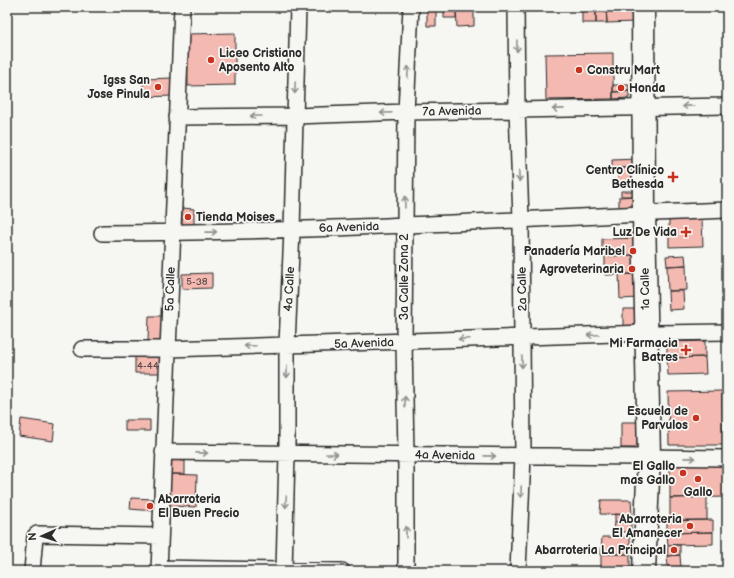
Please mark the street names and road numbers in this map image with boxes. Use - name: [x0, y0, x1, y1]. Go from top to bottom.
- street label: 7a Avenida: [422, 103, 482, 120]
- street label: 6a Avenida: [319, 219, 380, 236]
- street label: 3a Calle Zona 2: [397, 234, 412, 320]
- street label: 5a Calle: [162, 266, 179, 312]
- street label: 4a Calle: [281, 266, 298, 312]
- street label: 2a Calle: [515, 266, 530, 312]
- street label: 1a Calle: [638, 268, 653, 310]
- street label: 5a Avenida: [334, 335, 394, 352]
- street label: 4a Avenida: [415, 447, 475, 464]

